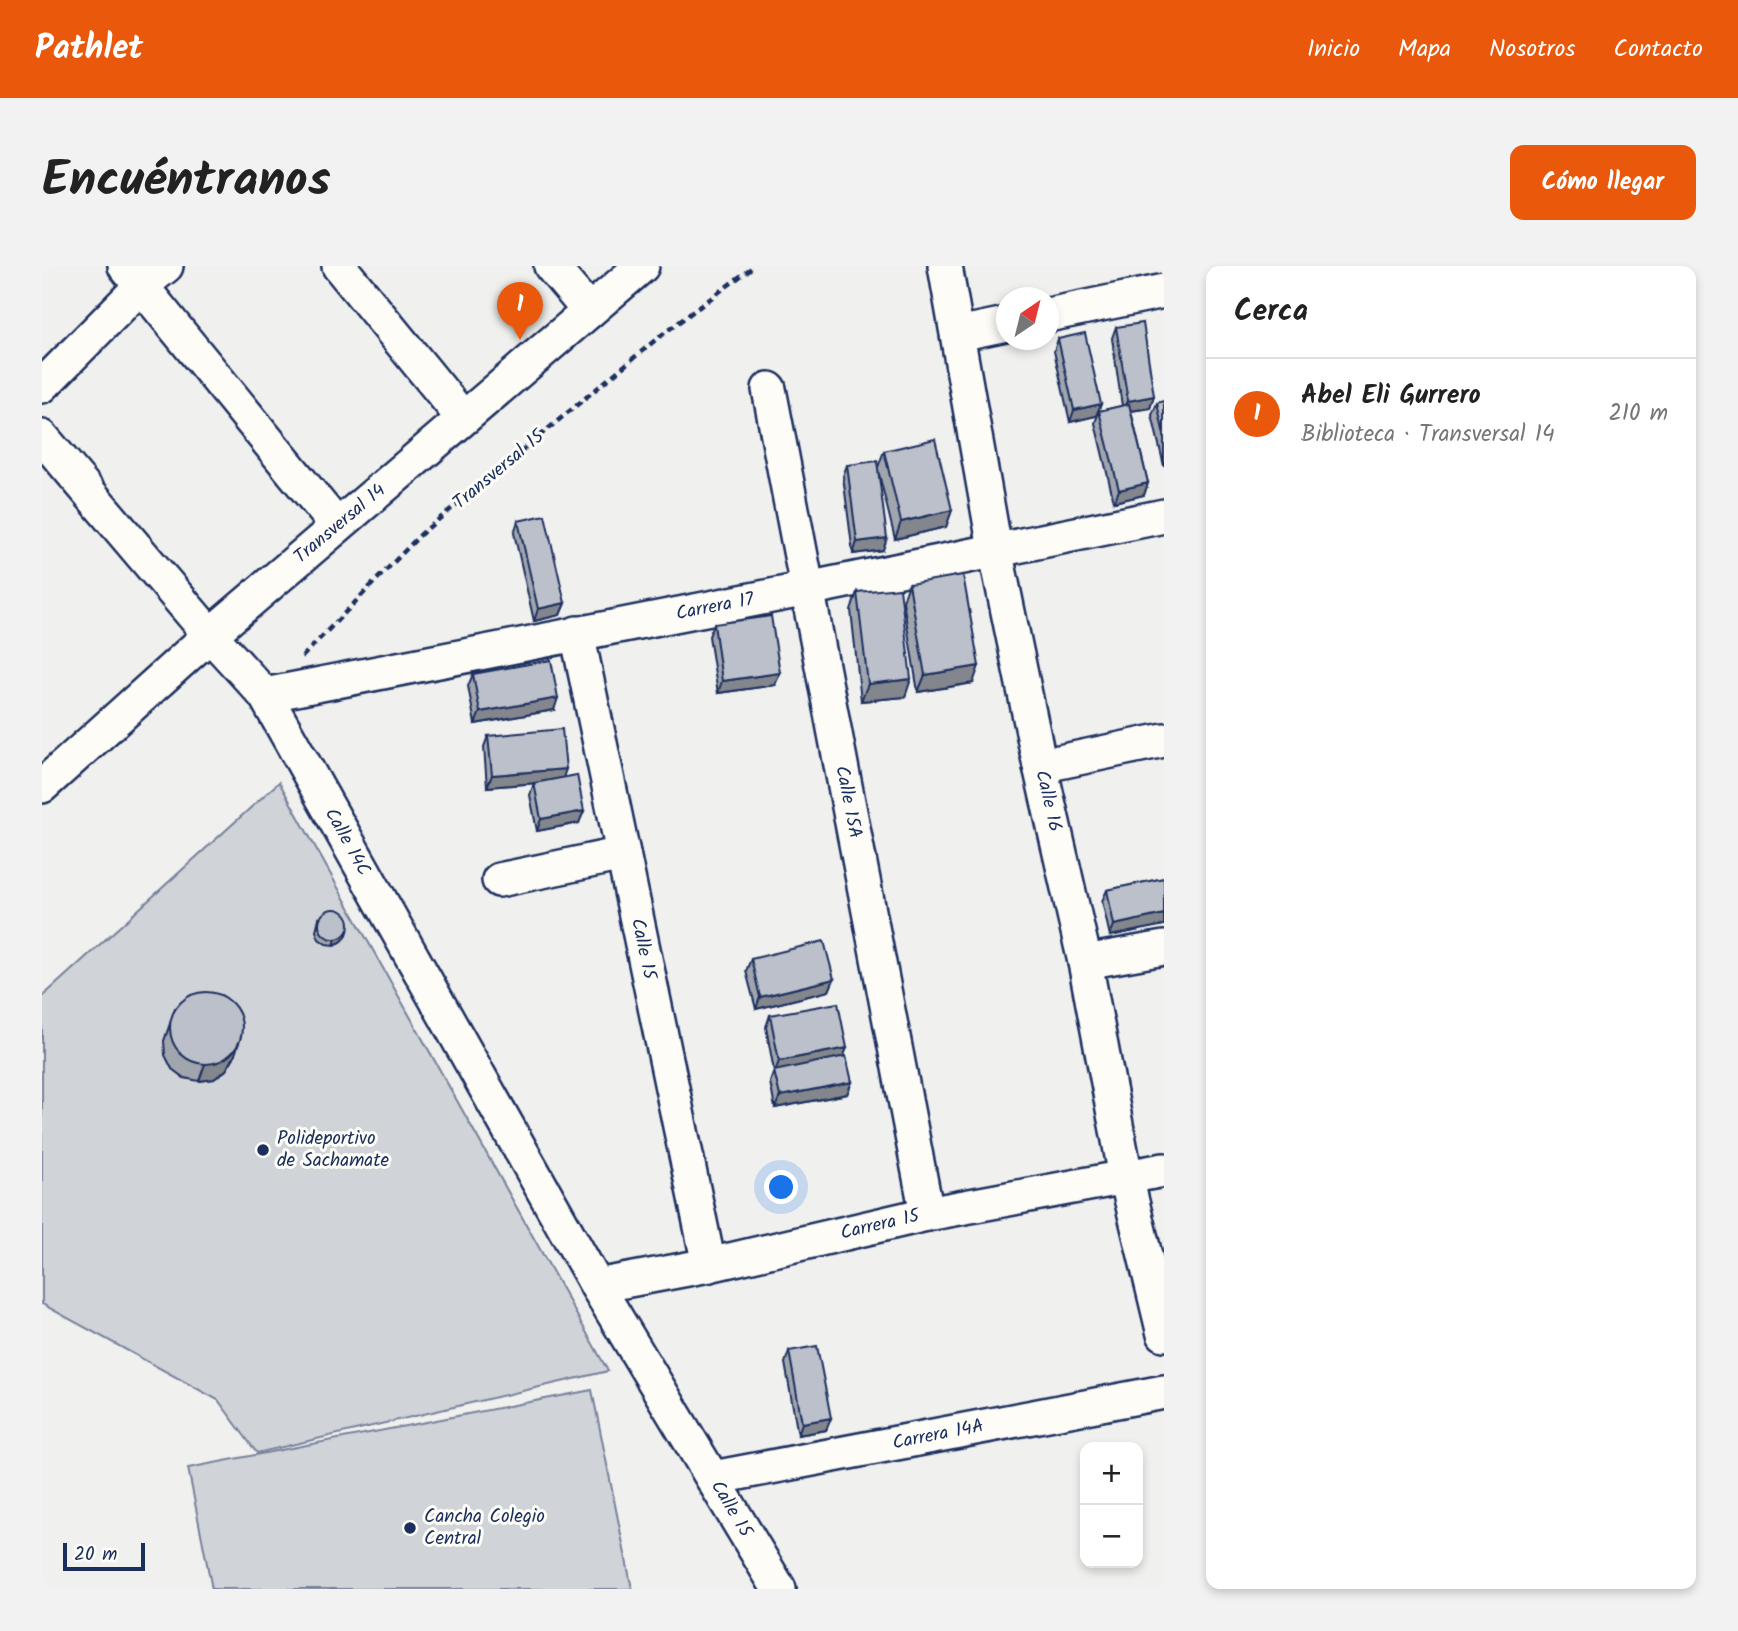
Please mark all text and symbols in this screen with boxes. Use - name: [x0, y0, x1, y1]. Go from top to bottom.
- text: Pathlet: [35, 23, 143, 76]
- text: Inicio: [1307, 30, 1360, 69]
- text: Mapa: [1398, 30, 1451, 69]
- text: Nosotros: [1489, 30, 1576, 69]
- text: Contacto: [1614, 30, 1703, 69]
- text: Encuéntranos: [42, 143, 331, 221]
- button: Cómo llegar: [1510, 145, 1696, 220]
- pin: 1: [497, 282, 543, 340]
- north arrow: [996, 287, 1059, 350]
- text: Cerca: [1234, 288, 1308, 336]
- text: Abel Eli Gurrero: [1301, 375, 1481, 417]
- text: 1: [1254, 396, 1260, 432]
- text: 210 m: [1608, 396, 1668, 432]
- text: Biblioteca · Transversal 14: [1301, 417, 1555, 453]
- street label: Transversal 15: [446, 421, 553, 517]
- street label: Transversal 14: [287, 476, 393, 572]
- street label: Carrera 17: [673, 585, 758, 629]
- street label: Calle 15A: [826, 763, 870, 841]
- street label: Calle 16: [1026, 767, 1070, 835]
- street label: Calle 14C: [316, 803, 378, 881]
- street label: Calle 15: [622, 916, 664, 984]
- place label: Polideportivo de Sachamate: [277, 1124, 390, 1176]
- marker: Polideportivo de Sachamate: [255, 1142, 271, 1158]
- your location: [764, 1170, 798, 1204]
- street label: Carrera 15: [837, 1201, 924, 1249]
- street label: Carrera 14A: [890, 1411, 986, 1459]
- map controls: [1080, 1442, 1143, 1568]
- button: +: [1080, 1442, 1143, 1505]
- street label: Calle 15: [702, 1475, 761, 1545]
- place label: Cancha Colegio Central: [424, 1502, 545, 1554]
- button: −: [1080, 1505, 1143, 1568]
- marker: Cancha Colegio Central: [402, 1520, 418, 1536]
- scale bar: [63, 1540, 145, 1572]
- text: 20 m: [74, 1540, 117, 1570]

